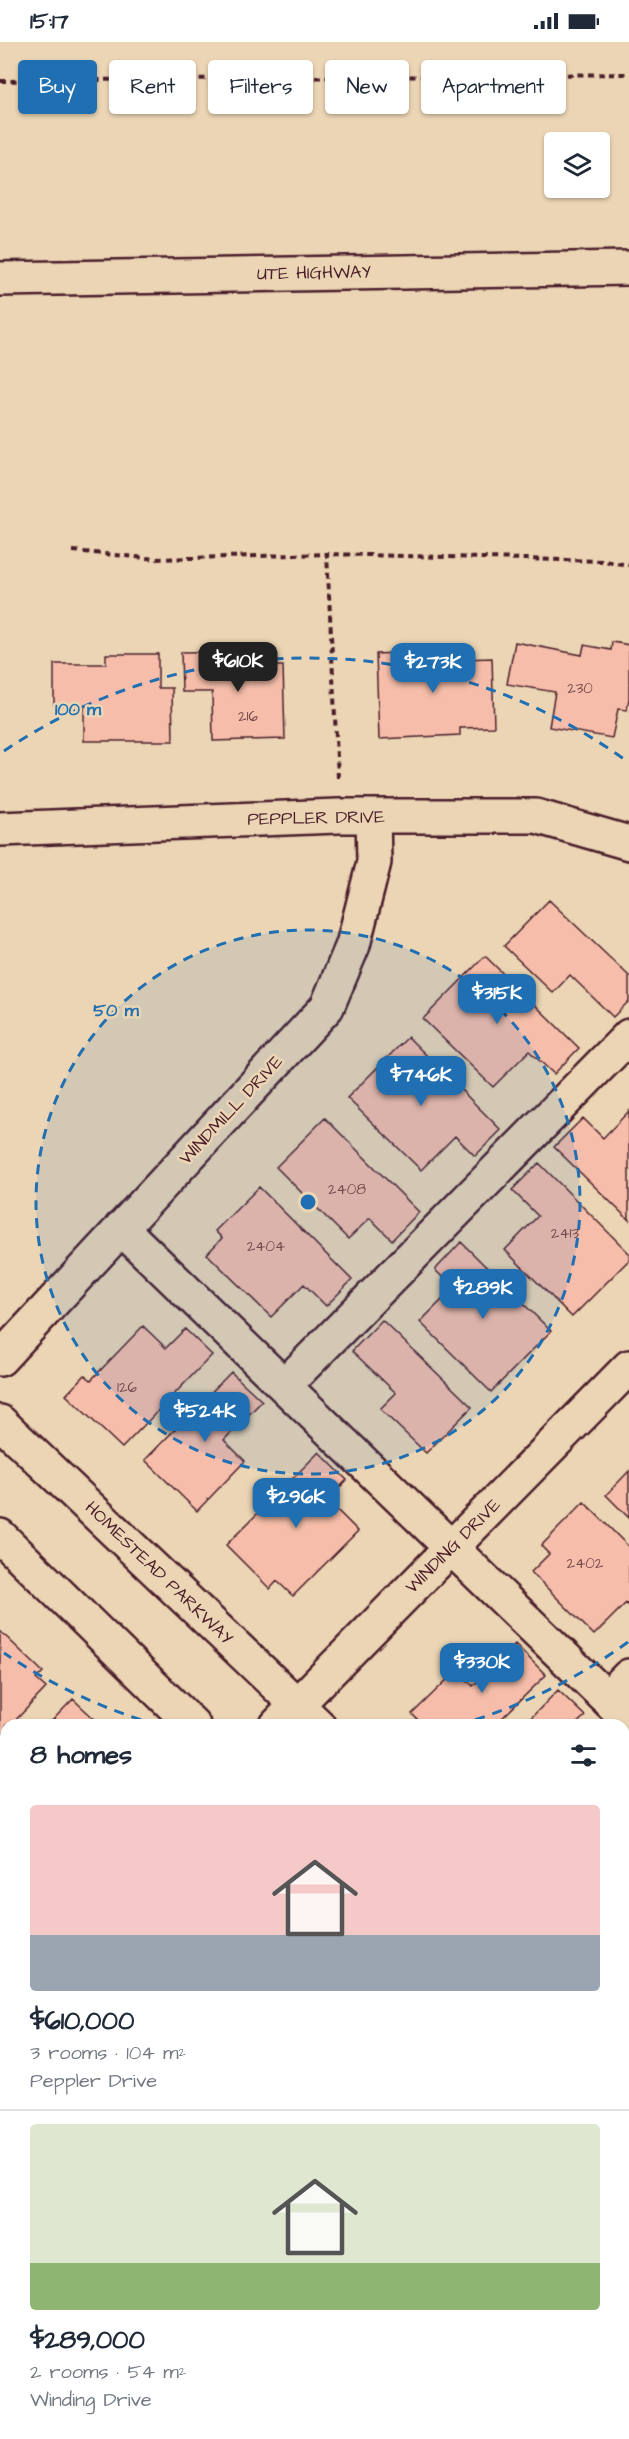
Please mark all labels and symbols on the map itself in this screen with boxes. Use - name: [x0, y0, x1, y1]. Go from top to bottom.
- street label: UTE HIGHWAY: [257, 259, 372, 286]
- pin: $610K: [196, 642, 280, 693]
- pin: $273K: [391, 643, 475, 694]
- house number: 230: [567, 678, 593, 699]
- text: 100 m: [55, 697, 102, 722]
- house number: 216: [238, 706, 259, 727]
- street label: PEPPLER DRIVE: [247, 804, 385, 832]
- pin: $315K: [455, 974, 539, 1025]
- text: 50 m: [93, 998, 140, 1023]
- street label: WINDMILL DRIVE: [174, 1049, 289, 1170]
- pin: $746K: [379, 1056, 463, 1107]
- house number: 2408: [328, 1179, 366, 1200]
- centre of rings: [298, 1192, 318, 1212]
- house number: 2413: [551, 1223, 580, 1244]
- house number: 2404: [247, 1236, 285, 1257]
- pin: $289K: [441, 1269, 525, 1320]
- house number: 126: [117, 1377, 138, 1398]
- pin: $524K: [163, 1392, 247, 1443]
- pin: $296K: [254, 1478, 338, 1529]
- street label: WINDING DRIVE: [400, 1493, 506, 1599]
- street label: HOMESTEAD PARKWAY: [79, 1496, 239, 1651]
- house number: 2402: [567, 1553, 604, 1574]
- pin: $330K: [440, 1643, 524, 1694]

